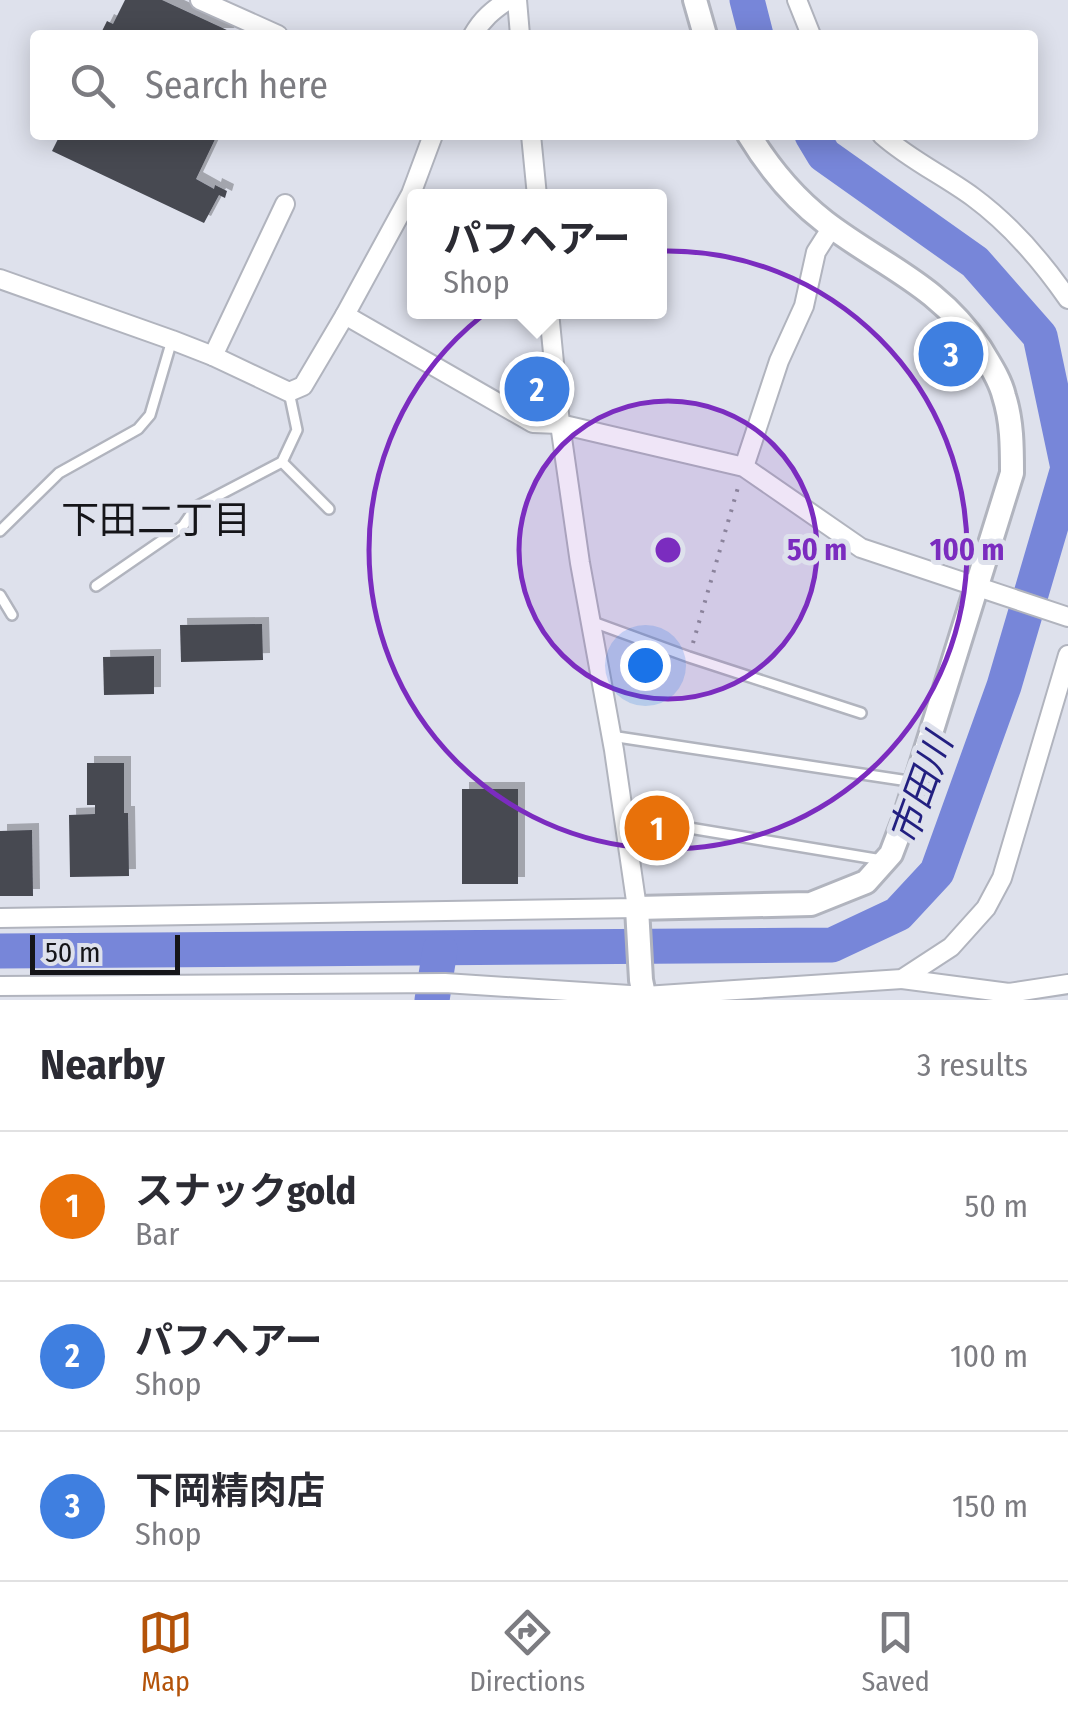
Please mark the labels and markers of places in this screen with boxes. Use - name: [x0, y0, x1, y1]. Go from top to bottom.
- pin: 3: [918, 316, 984, 392]
- pin: 2: [504, 352, 570, 426]
- centre of rings: [650, 532, 686, 568]
- pin: 1: [624, 790, 690, 866]

